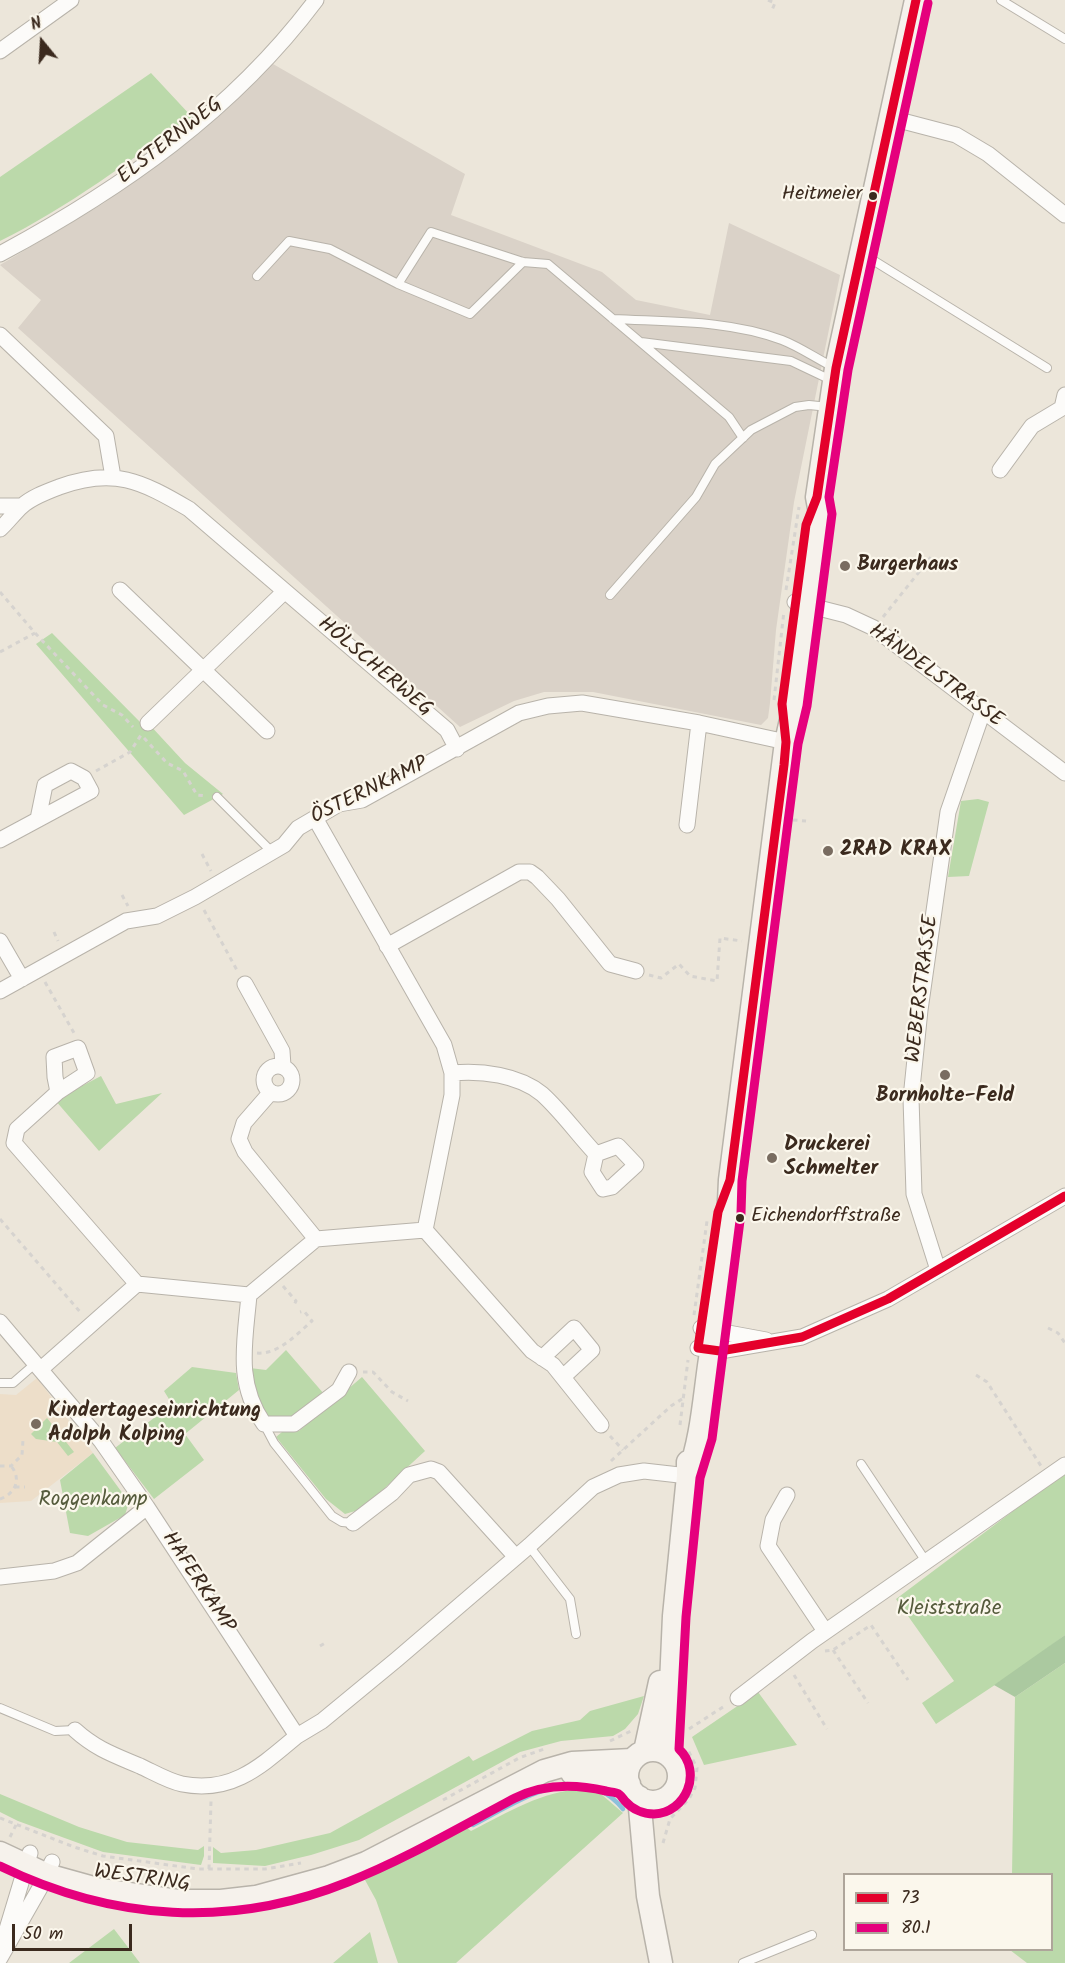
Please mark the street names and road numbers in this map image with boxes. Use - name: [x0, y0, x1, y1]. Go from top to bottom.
- street label: ELSTERNWEG: [113, 93, 229, 191]
- street label: HÖLSCHERWEG: [311, 613, 437, 723]
- street label: HÄNDELSTRASSE: [863, 620, 1007, 734]
- street label: ÖSTERNKAMP: [307, 753, 433, 831]
- street label: WEBERSTRASSE: [902, 914, 946, 1064]
- street label: HAFERKAMP: [155, 1528, 239, 1638]
- street label: WESTRING: [92, 1861, 192, 1899]

